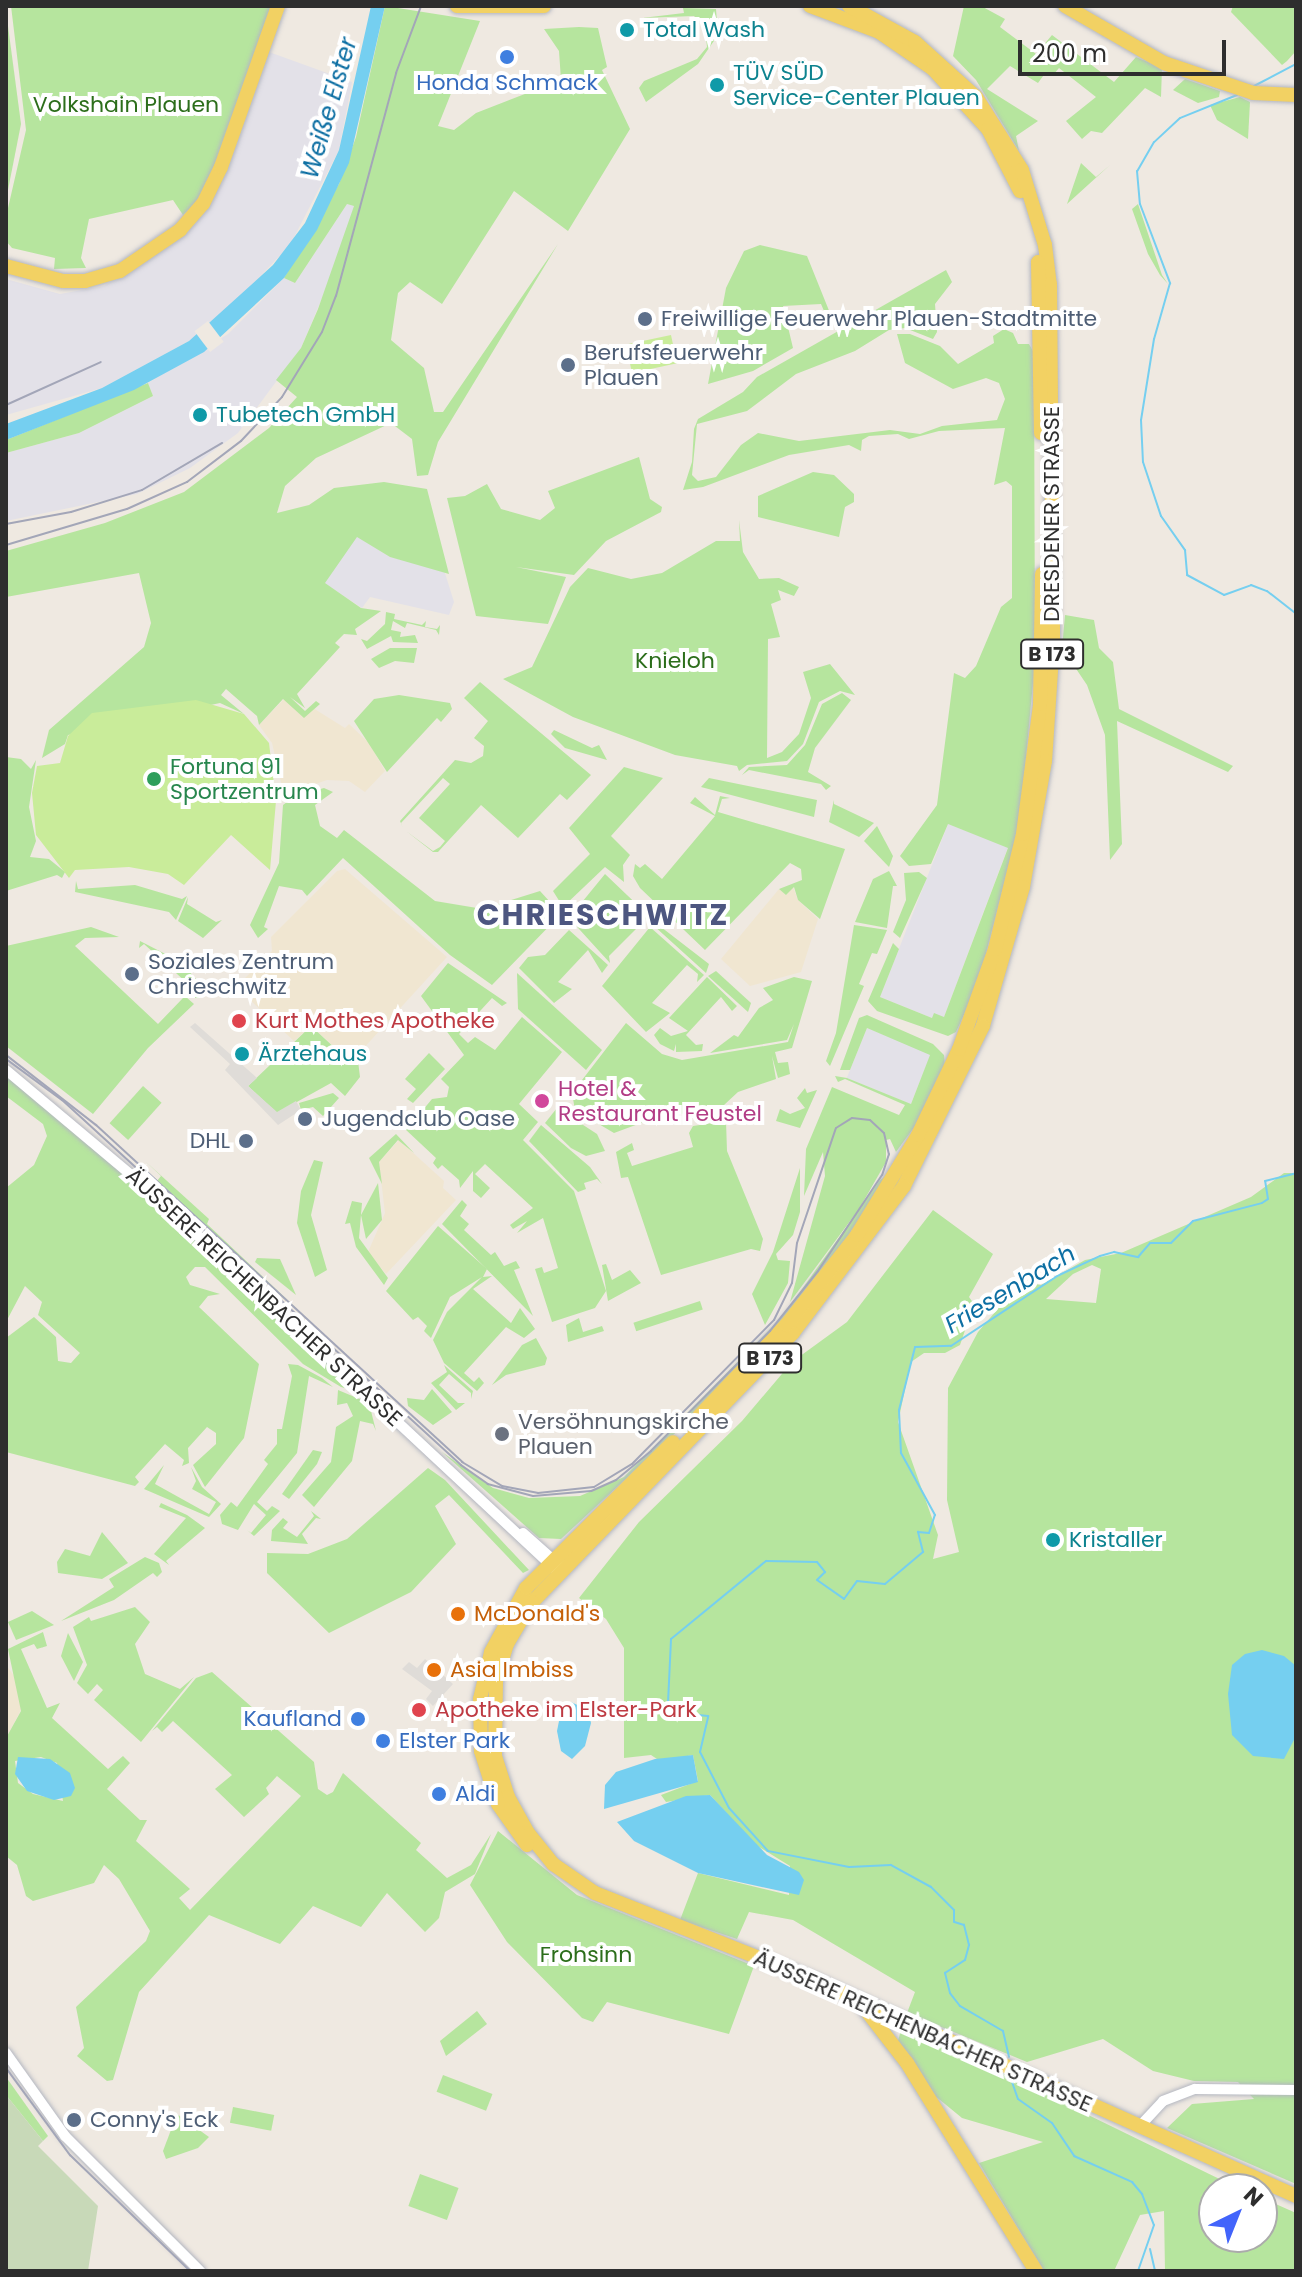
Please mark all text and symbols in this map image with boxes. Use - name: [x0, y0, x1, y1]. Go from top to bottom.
- place label: Total Wash: [643, 17, 765, 43]
- marker: Total Wash: [618, 21, 636, 39]
- scale bar: [1022, 24, 1230, 74]
- water label: Weiße Elster: [295, 34, 363, 182]
- text: 200 m: [1032, 37, 1107, 70]
- marker: Honda Schmack: [498, 48, 516, 66]
- place label: TÜV SÜD Service-Center Plauen: [733, 59, 980, 110]
- place label: Honda Schmack: [416, 70, 598, 96]
- marker: TÜV SÜD Service-Center Plauen: [708, 76, 726, 94]
- park label: Volkshain Plauen: [33, 92, 219, 118]
- place label: Freiwillige Feuerwehr Plauen-Stadtmitte: [661, 306, 1097, 332]
- marker: Freiwillige Feuerwehr Plauen-Stadtmitte: [636, 310, 654, 328]
- place label: Berufsfeuerwehr Plauen: [584, 339, 763, 390]
- marker: Berufsfeuerwehr Plauen: [559, 356, 577, 374]
- place label: Tubetech GmbH: [216, 402, 395, 428]
- marker: Tubetech GmbH: [191, 406, 209, 424]
- street label: DRESDENER STRASSE: [1039, 406, 1065, 622]
- road number: B 173: [1020, 638, 1084, 670]
- park label: Knieloh: [635, 648, 715, 674]
- place label: Fortuna 91 Sportzentrum: [170, 753, 319, 804]
- marker: Fortuna 91 Sportzentrum: [145, 770, 163, 788]
- district label: CHRIESCHWITZ: [477, 897, 729, 933]
- place label: Soziales Zentrum Chrieschwitz: [148, 948, 334, 1000]
- marker: Soziales Zentrum Chrieschwitz: [123, 965, 141, 983]
- place label: Kurt Mothes Apotheke: [255, 1008, 495, 1034]
- marker: Kurt Mothes Apotheke: [230, 1012, 248, 1030]
- place label: Ärztehaus: [258, 1041, 367, 1067]
- marker: Ärztehaus: [233, 1045, 251, 1063]
- place label: Hotel & Restaurant Feustel: [558, 1075, 762, 1126]
- marker: Hotel & Restaurant Feustel: [533, 1092, 551, 1110]
- place label: Jugendclub Oase: [321, 1106, 515, 1132]
- marker: Jugendclub Oase: [296, 1110, 314, 1128]
- place label: DHL: [190, 1128, 230, 1154]
- marker: DHL: [237, 1132, 255, 1150]
- street label: ÄUSSERE REICHENBACHER STRASSE: [121, 1162, 407, 1432]
- water label: Friesenbach: [940, 1239, 1080, 1339]
- road number: B 173: [738, 1342, 802, 1374]
- place label: Versöhnungskirche Plauen: [518, 1408, 729, 1460]
- marker: Versöhnungskirche Plauen: [493, 1425, 511, 1443]
- place label: Kristaller: [1069, 1527, 1163, 1553]
- marker: Kristaller: [1044, 1531, 1062, 1549]
- place label: McDonald's: [474, 1601, 600, 1627]
- marker: McDonald's: [449, 1605, 467, 1623]
- place label: Asia Imbiss: [450, 1657, 574, 1683]
- marker: Asia Imbiss: [425, 1661, 443, 1679]
- place label: Apotheke im Elster-Park: [435, 1697, 697, 1723]
- marker: Apotheke im Elster-Park: [410, 1701, 428, 1719]
- place label: Kaufland: [243, 1706, 342, 1732]
- marker: Kaufland: [349, 1710, 367, 1728]
- place label: Elster Park: [399, 1728, 510, 1754]
- marker: Elster Park: [374, 1732, 392, 1750]
- place label: Aldi: [455, 1781, 496, 1807]
- marker: Aldi: [430, 1785, 448, 1803]
- park label: Frohsinn: [540, 1942, 632, 1968]
- street label: ÄUSSERE REICHENBACHER STRASSE: [750, 1944, 1096, 2118]
- place label: Conny's Eck: [90, 2107, 218, 2133]
- marker: Conny's Eck: [65, 2111, 83, 2129]
- north arrow: [1198, 2173, 1278, 2253]
- text: N: [1237, 2180, 1270, 2214]

